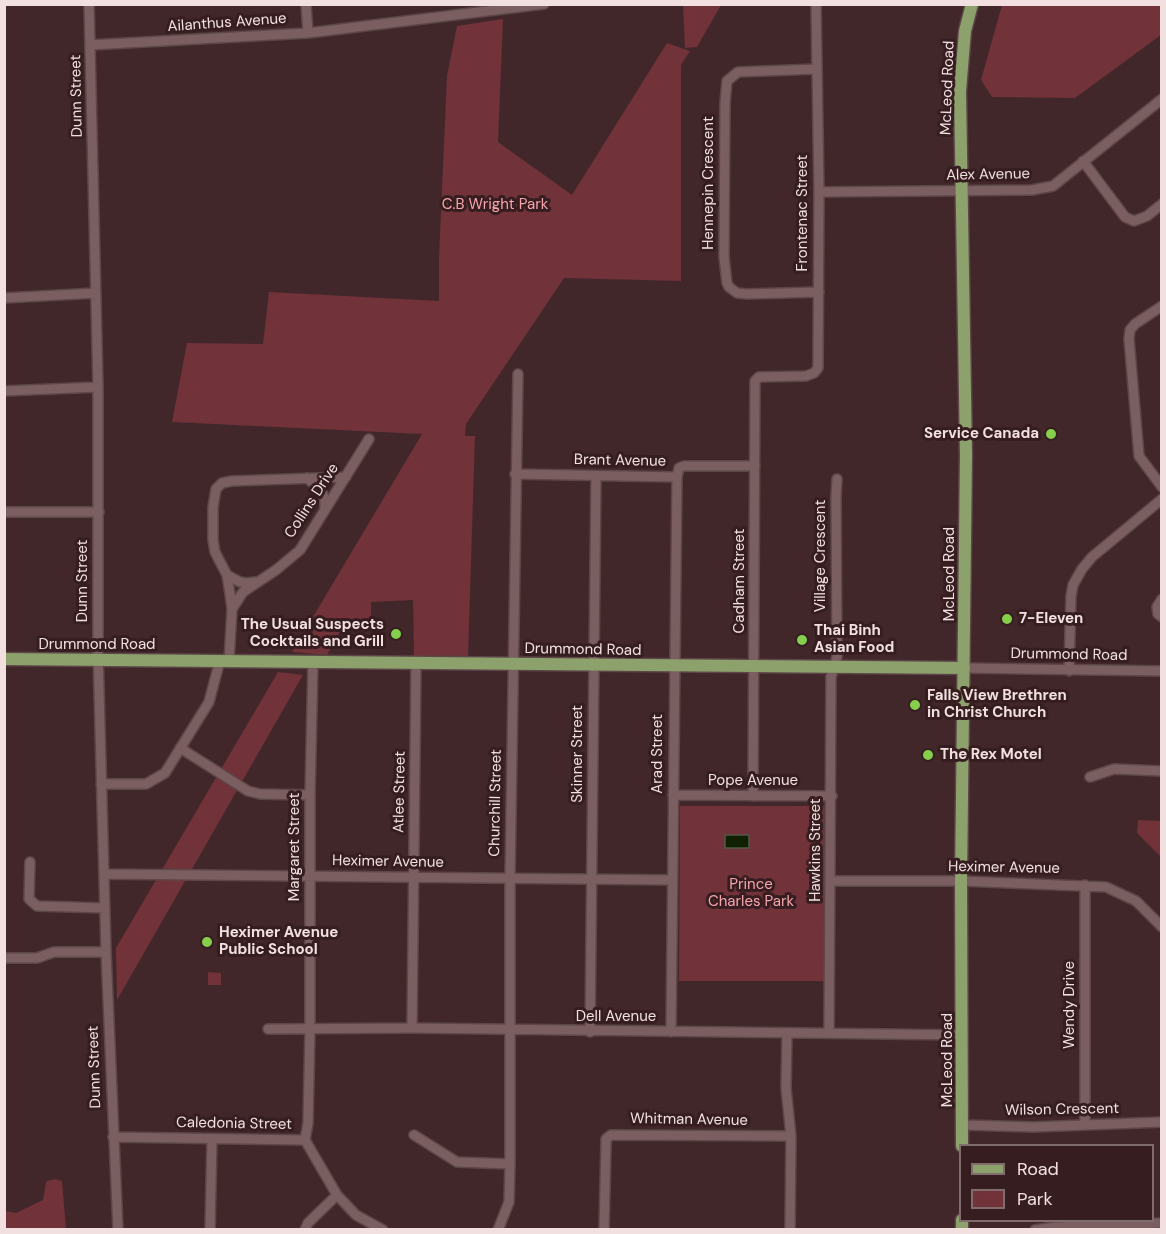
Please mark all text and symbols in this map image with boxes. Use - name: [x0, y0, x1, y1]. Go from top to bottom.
- street label: Ailanthus Avenue: [167, 10, 287, 36]
- street label: McLeod Road: [937, 40, 959, 136]
- street label: Dunn Street: [67, 55, 87, 137]
- street label: Hennepin Crescent: [700, 116, 718, 250]
- street label: Frontenac Street: [794, 155, 812, 271]
- street label: Alex Avenue: [946, 165, 1030, 185]
- park label: C.B Wright Park: [442, 196, 548, 214]
- place label: Service Canada: [924, 425, 1039, 443]
- marker: Service Canada: [1044, 427, 1058, 441]
- street label: Brant Avenue: [574, 451, 666, 471]
- street label: Collins Drive: [281, 460, 343, 542]
- street label: Village Crescent: [812, 500, 830, 612]
- street label: McLeod Road: [941, 527, 959, 621]
- street label: Cadham Street: [731, 529, 749, 633]
- street label: Dunn Street: [74, 540, 92, 622]
- place label: 7-Eleven: [1019, 610, 1083, 628]
- marker: 7-Eleven: [1000, 612, 1014, 626]
- place label: The Usual Suspects Cocktails and Grill: [241, 616, 384, 651]
- place label: Thai Binh Asian Food: [814, 622, 894, 657]
- marker: The Usual Suspects Cocktails and Grill: [389, 627, 403, 641]
- marker: Thai Binh Asian Food: [795, 633, 809, 647]
- street label: Drummond Road: [38, 636, 156, 654]
- street label: Drummond Road: [524, 640, 642, 660]
- street label: Drummond Road: [1010, 645, 1128, 665]
- place label: Falls View Brethren in Christ Church: [927, 687, 1067, 722]
- marker: Falls View Brethren in Christ Church: [908, 698, 922, 712]
- street label: Skinner Street: [569, 705, 587, 803]
- street label: Arad Street: [649, 714, 667, 794]
- place label: The Rex Motel: [940, 746, 1042, 764]
- marker: The Rex Motel: [921, 748, 935, 762]
- street label: Churchill Street: [486, 749, 506, 857]
- street label: Atlee Street: [390, 751, 410, 833]
- street label: Pope Avenue: [708, 772, 798, 790]
- street label: Margaret Street: [286, 793, 304, 901]
- street label: Hawkins Street: [807, 798, 825, 902]
- street label: Heximer Avenue: [332, 852, 444, 872]
- street label: Heximer Avenue: [948, 858, 1060, 878]
- park label: Prince Charles Park: [708, 876, 794, 911]
- place label: Heximer Avenue Public School: [219, 924, 338, 959]
- marker: Heximer Avenue Public School: [200, 935, 214, 949]
- street label: Wendy Drive: [1061, 961, 1079, 1049]
- street label: Dell Avenue: [576, 1008, 656, 1026]
- street label: McLeod Road: [939, 1013, 957, 1107]
- street label: Dunn Street: [85, 1025, 105, 1109]
- street label: Wilson Crescent: [1005, 1100, 1119, 1120]
- street label: Whitman Avenue: [630, 1110, 748, 1130]
- street label: Caledonia Street: [176, 1114, 292, 1134]
- legend: [959, 1144, 1154, 1222]
- text: Road: [1017, 1157, 1059, 1181]
- text: Park: [1017, 1187, 1053, 1211]

